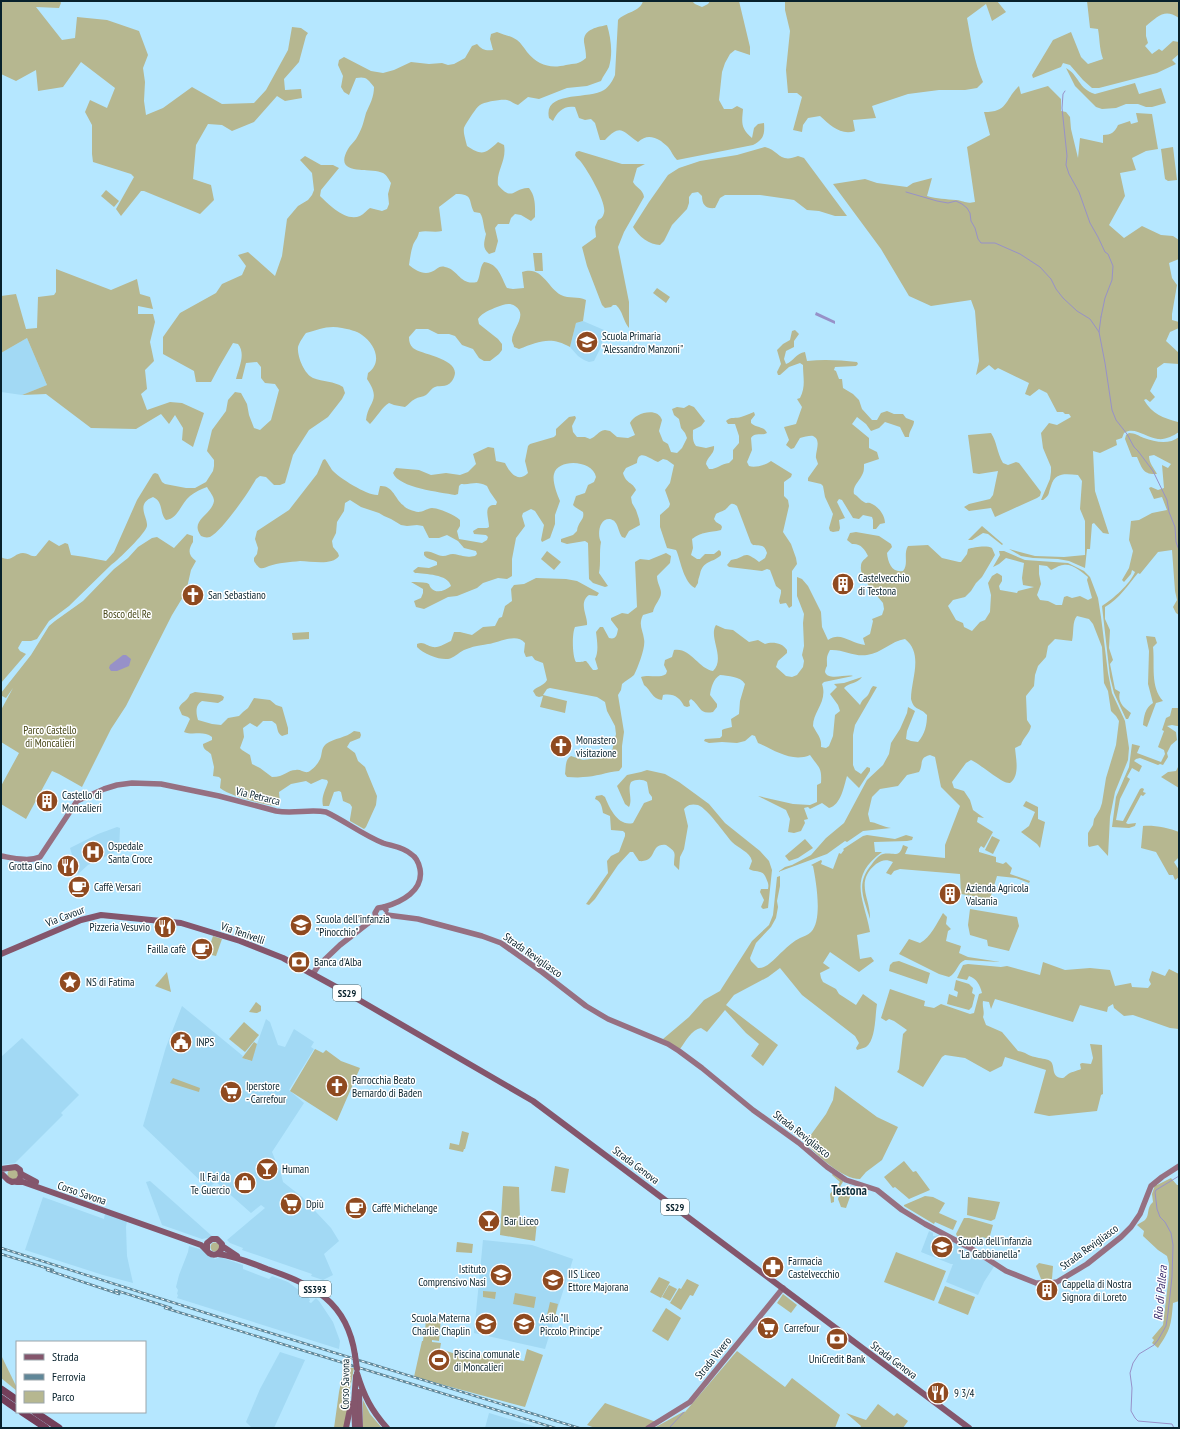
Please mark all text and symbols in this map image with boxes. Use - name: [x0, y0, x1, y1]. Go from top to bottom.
- school or university icon: Scuola Primaria "Alessandro Manzoni": [574, 329, 600, 355]
- place label: Scuola Primaria "Alessandro Manzoni": [602, 329, 683, 356]
- building icon: Castelvecchio di Testona: [830, 571, 856, 597]
- place label: Castelvecchio di Testona: [858, 571, 910, 598]
- church icon: San Sebastiano: [180, 582, 206, 608]
- place label: San Sebastiano: [208, 588, 266, 602]
- park label: Bosco del Re: [103, 607, 151, 621]
- park label: Parco Castello di Moncalieri: [23, 723, 77, 750]
- church icon: Monastero visitazione: [548, 733, 574, 759]
- place label: Monastero visitazione: [576, 733, 617, 760]
- street label: Via Petrarca: [233, 784, 282, 808]
- building icon: Castello di Moncalieri: [34, 788, 60, 814]
- place label: Castello di Moncalieri: [62, 788, 102, 815]
- hospital icon: Ospedale Santa Croce: [80, 839, 106, 865]
- place label: Ospedale Santa Croce: [108, 839, 153, 866]
- restaurant icon: Grotta Gino: [55, 853, 81, 879]
- place label: Grotta Gino: [9, 859, 52, 873]
- cafe icon: Caffè Versari: [66, 874, 92, 900]
- place label: Caffè Versari: [94, 880, 141, 894]
- building icon: Azienda Agricola Valsania: [937, 881, 963, 907]
- place label: Azienda Agricola Valsania: [965, 881, 1029, 908]
- street label: Via Cavour: [43, 902, 86, 930]
- school or university icon: Scuola dell’infanzia ”Pinocchio": [288, 912, 314, 938]
- place label: Scuola dell’infanzia ”Pinocchio": [316, 912, 390, 939]
- restaurant icon: Pizzeria Vesuvio: [152, 914, 178, 940]
- street label: Via Tenivelli: [218, 919, 267, 947]
- place label: Pizzeria Vesuvio: [89, 920, 150, 934]
- street label: Strada Revigliasco: [501, 930, 565, 981]
- cafe icon: Failla cafè: [189, 936, 215, 962]
- place label: Failla cafè: [147, 942, 186, 956]
- bank icon: Banca d'Alba: [286, 949, 312, 975]
- place label: Banca d'Alba: [314, 955, 362, 969]
- place icon: NS di Fatima: [57, 969, 83, 995]
- place label: NS di Fatima: [86, 975, 134, 989]
- road number: SS29: [333, 985, 361, 1001]
- public building icon: INPS: [168, 1029, 194, 1055]
- place label: INPS: [196, 1035, 214, 1049]
- church icon: Parrocchia Beato Bernardo di Baden: [324, 1073, 350, 1099]
- place label: Parrocchia Beato Bernardo di Baden: [352, 1073, 422, 1100]
- supermarket icon: Iperstore - Carrefour: [218, 1079, 244, 1105]
- place label: Iperstore - Carrefour: [246, 1079, 286, 1106]
- street label: Strada Revigliasco: [771, 1107, 834, 1161]
- street label: Strada Genova: [610, 1143, 662, 1187]
- bar icon: Human: [254, 1156, 280, 1182]
- place label: Human: [282, 1162, 309, 1176]
- place label: Il Fai da Te Guercio: [191, 1170, 230, 1197]
- shop icon: Il Fai da Te Guercio: [232, 1170, 258, 1196]
- street label: Corso Savona: [56, 1178, 108, 1208]
- district label: Testona: [831, 1182, 867, 1199]
- supermarket icon: Dpiù: [278, 1191, 304, 1217]
- cafe icon: Caffè Michelange: [343, 1195, 369, 1221]
- place label: Dpiù: [306, 1197, 324, 1211]
- road number: SS29: [661, 1199, 689, 1215]
- place label: Caffè Michelange: [372, 1201, 438, 1215]
- bar icon: Bar Liceo: [476, 1208, 502, 1234]
- place label: Bar Liceo: [504, 1214, 539, 1228]
- street label: Strada Revigliasco: [1057, 1221, 1121, 1273]
- school or university icon: Scuola dell'infanzia "La Gabbianella": [929, 1234, 955, 1260]
- place label: Scuola dell'infanzia "La Gabbianella": [958, 1234, 1032, 1261]
- pharmacy icon: Farmacia Castelvecchio: [760, 1254, 786, 1280]
- place label: Farmacia Castelvecchio: [788, 1254, 840, 1281]
- place label: Istituto Comprensivo Nasi: [418, 1262, 486, 1289]
- school or university icon: Istituto Comprensivo Nasi: [488, 1262, 514, 1288]
- water label: Rio di Pallera: [1150, 1264, 1170, 1321]
- school or university icon: IIS Liceo Ettore Majorana: [540, 1267, 566, 1293]
- place label: IIS Liceo Ettore Majorana: [568, 1267, 629, 1294]
- building icon: Cappella di Nostra Signora di Loreto: [1034, 1277, 1060, 1303]
- place label: Cappella di Nostra Signora di Loreto: [1062, 1277, 1132, 1304]
- road number: SS393: [299, 1281, 331, 1297]
- place label: Scuola Materna Charlie Chaplin: [411, 1311, 470, 1338]
- school or university icon: Scuola Materna Charlie Chaplin: [473, 1311, 499, 1337]
- school or university icon: Asilo "Il Piccolo Principe": [511, 1311, 537, 1337]
- place label: Asilo "Il Piccolo Principe": [540, 1311, 603, 1338]
- supermarket icon: Carrefour: [755, 1315, 781, 1341]
- place label: Carrefour: [784, 1321, 819, 1335]
- bank icon: UniCredit Bank: [824, 1326, 850, 1352]
- street label: Strada Vivero: [692, 1334, 734, 1382]
- street label: Strada Genova: [868, 1338, 920, 1382]
- legend: [16, 1341, 146, 1413]
- sports icon: Piscina comunale di Moncalieri: [426, 1347, 452, 1373]
- place label: Piscina comunale di Moncalieri: [454, 1347, 520, 1374]
- text: Strada: [52, 1349, 79, 1364]
- place label: UniCredit Bank: [809, 1352, 866, 1366]
- street label: Corso Savona: [338, 1359, 352, 1409]
- text: Ferrovia: [52, 1369, 86, 1384]
- restaurant icon: 9 3/4: [925, 1380, 951, 1406]
- place label: 9 3/4: [954, 1386, 974, 1400]
- text: Parco: [52, 1389, 74, 1404]

